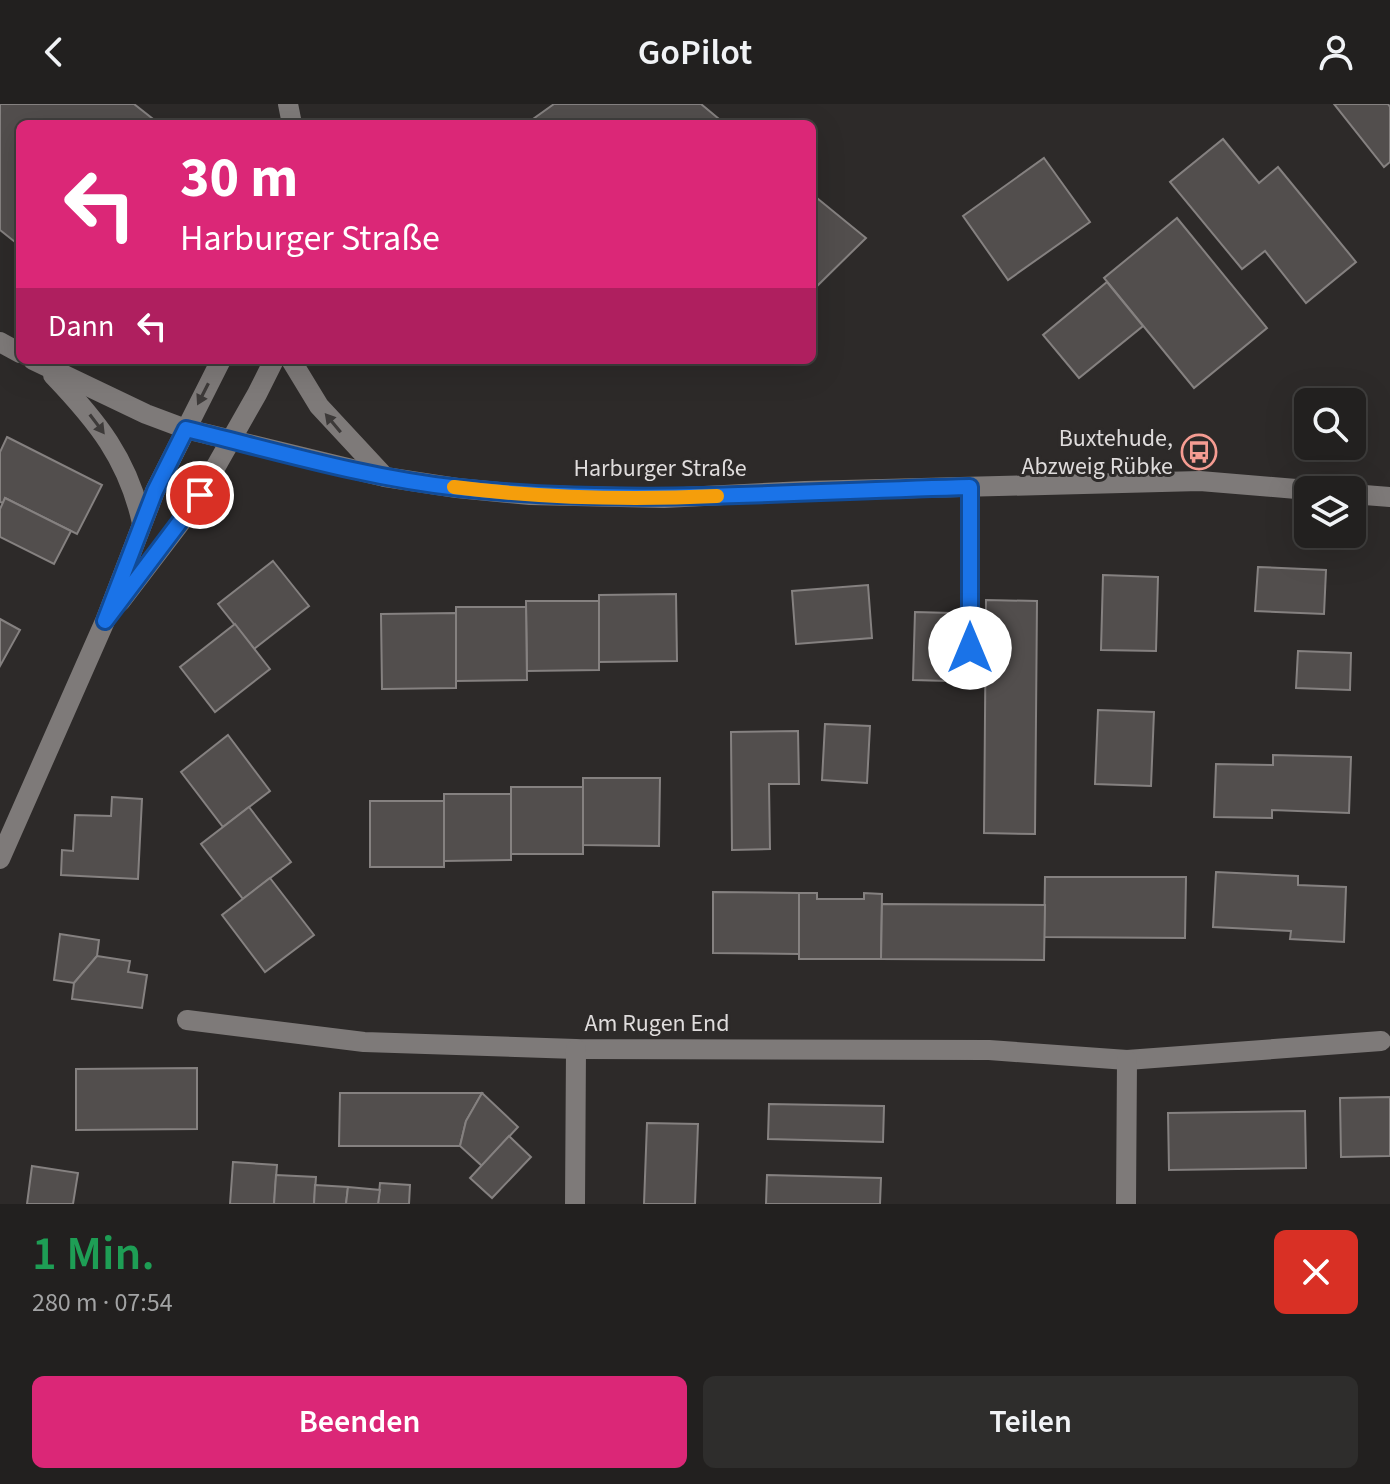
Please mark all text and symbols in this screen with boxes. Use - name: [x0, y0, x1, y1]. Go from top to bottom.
- text: GoPilot: [638, 27, 752, 78]
- icon: back: [32, 30, 76, 74]
- icon: person: [1314, 30, 1358, 74]
- text: 30 m: [180, 139, 298, 218]
- icon: left: [48, 152, 152, 256]
- text: Harburger Straße: [180, 213, 440, 264]
- icon: left: [130, 304, 174, 348]
- text: Dann: [48, 305, 114, 348]
- one-way arrow: [196, 383, 210, 406]
- map controls: [1294, 388, 1366, 548]
- button: search: [1294, 388, 1366, 460]
- one-way arrow: [89, 413, 105, 435]
- one-way arrow: [325, 413, 342, 433]
- place label: Buxtehude, Abzweig Rübke: [1021, 421, 1173, 484]
- bus stop icon: Buxtehude, Abzweig Rübke: [1180, 433, 1218, 471]
- street label: Harburger Straße: [573, 451, 747, 486]
- pin: [166, 461, 234, 529]
- icon: arrive: [178, 473, 222, 517]
- button: layers: [1294, 476, 1366, 548]
- position arrow: [928, 606, 1012, 690]
- street label: Am Rugen End: [584, 1006, 730, 1041]
- text: 1 Min.: [32, 1220, 155, 1288]
- button: close: [1274, 1230, 1358, 1314]
- text: 280 m · 07:54: [32, 1284, 173, 1321]
- button: Beenden: [32, 1376, 687, 1468]
- button: Teilen: [703, 1376, 1358, 1468]

